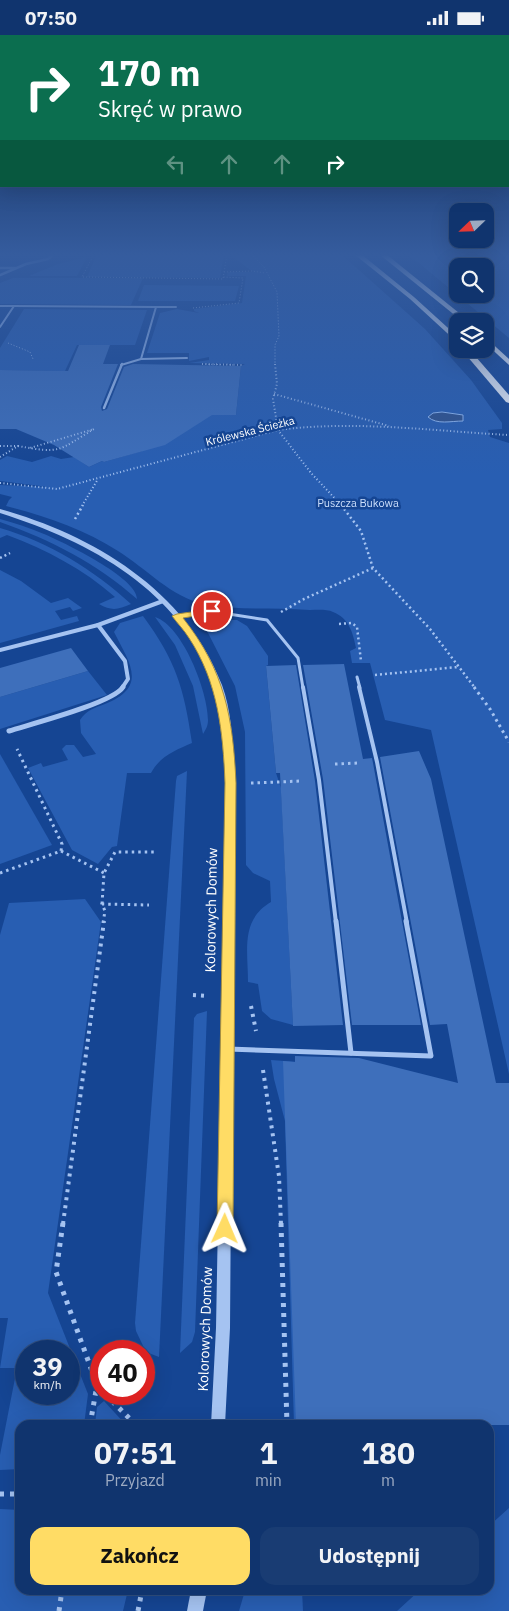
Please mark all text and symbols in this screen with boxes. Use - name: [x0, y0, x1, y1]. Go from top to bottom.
- text: 07:50: [25, 6, 77, 30]
- text: 170 m: [98, 50, 201, 96]
- icon: right: [15, 55, 80, 120]
- text: Skręć w prawo: [98, 94, 242, 123]
- icon: left: [162, 150, 190, 178]
- icon: ahead: [215, 150, 243, 178]
- icon: ahead: [268, 150, 296, 178]
- icon: right: [321, 150, 349, 178]
- north arrow: [449, 203, 494, 247]
- map controls: [449, 203, 494, 358]
- button: search: [449, 258, 494, 303]
- button: layers: [449, 313, 494, 358]
- street label: Królewska Ścieżka: [204, 413, 296, 449]
- park label: Puszcza Bukowa: [317, 496, 399, 510]
- pin: [191, 590, 233, 632]
- icon: arrive: [198, 597, 226, 625]
- street label: Kolorowych Domów: [201, 847, 221, 973]
- position arrow: [198, 1202, 250, 1254]
- street label: Kolorowych Domów: [194, 1266, 216, 1392]
- speed limit sign: 40: [90, 1340, 155, 1405]
- text: 39: [32, 1350, 63, 1383]
- text: km/h: [33, 1377, 62, 1392]
- text: 07:51: [94, 1433, 176, 1472]
- text: 1: [259, 1433, 277, 1472]
- text: 180: [361, 1433, 415, 1472]
- text: Przyjazd: [105, 1470, 165, 1490]
- text: min: [255, 1470, 282, 1490]
- text: m: [381, 1470, 395, 1490]
- button: Zakończ: [30, 1527, 250, 1585]
- button: Udostępnij: [260, 1527, 479, 1585]

